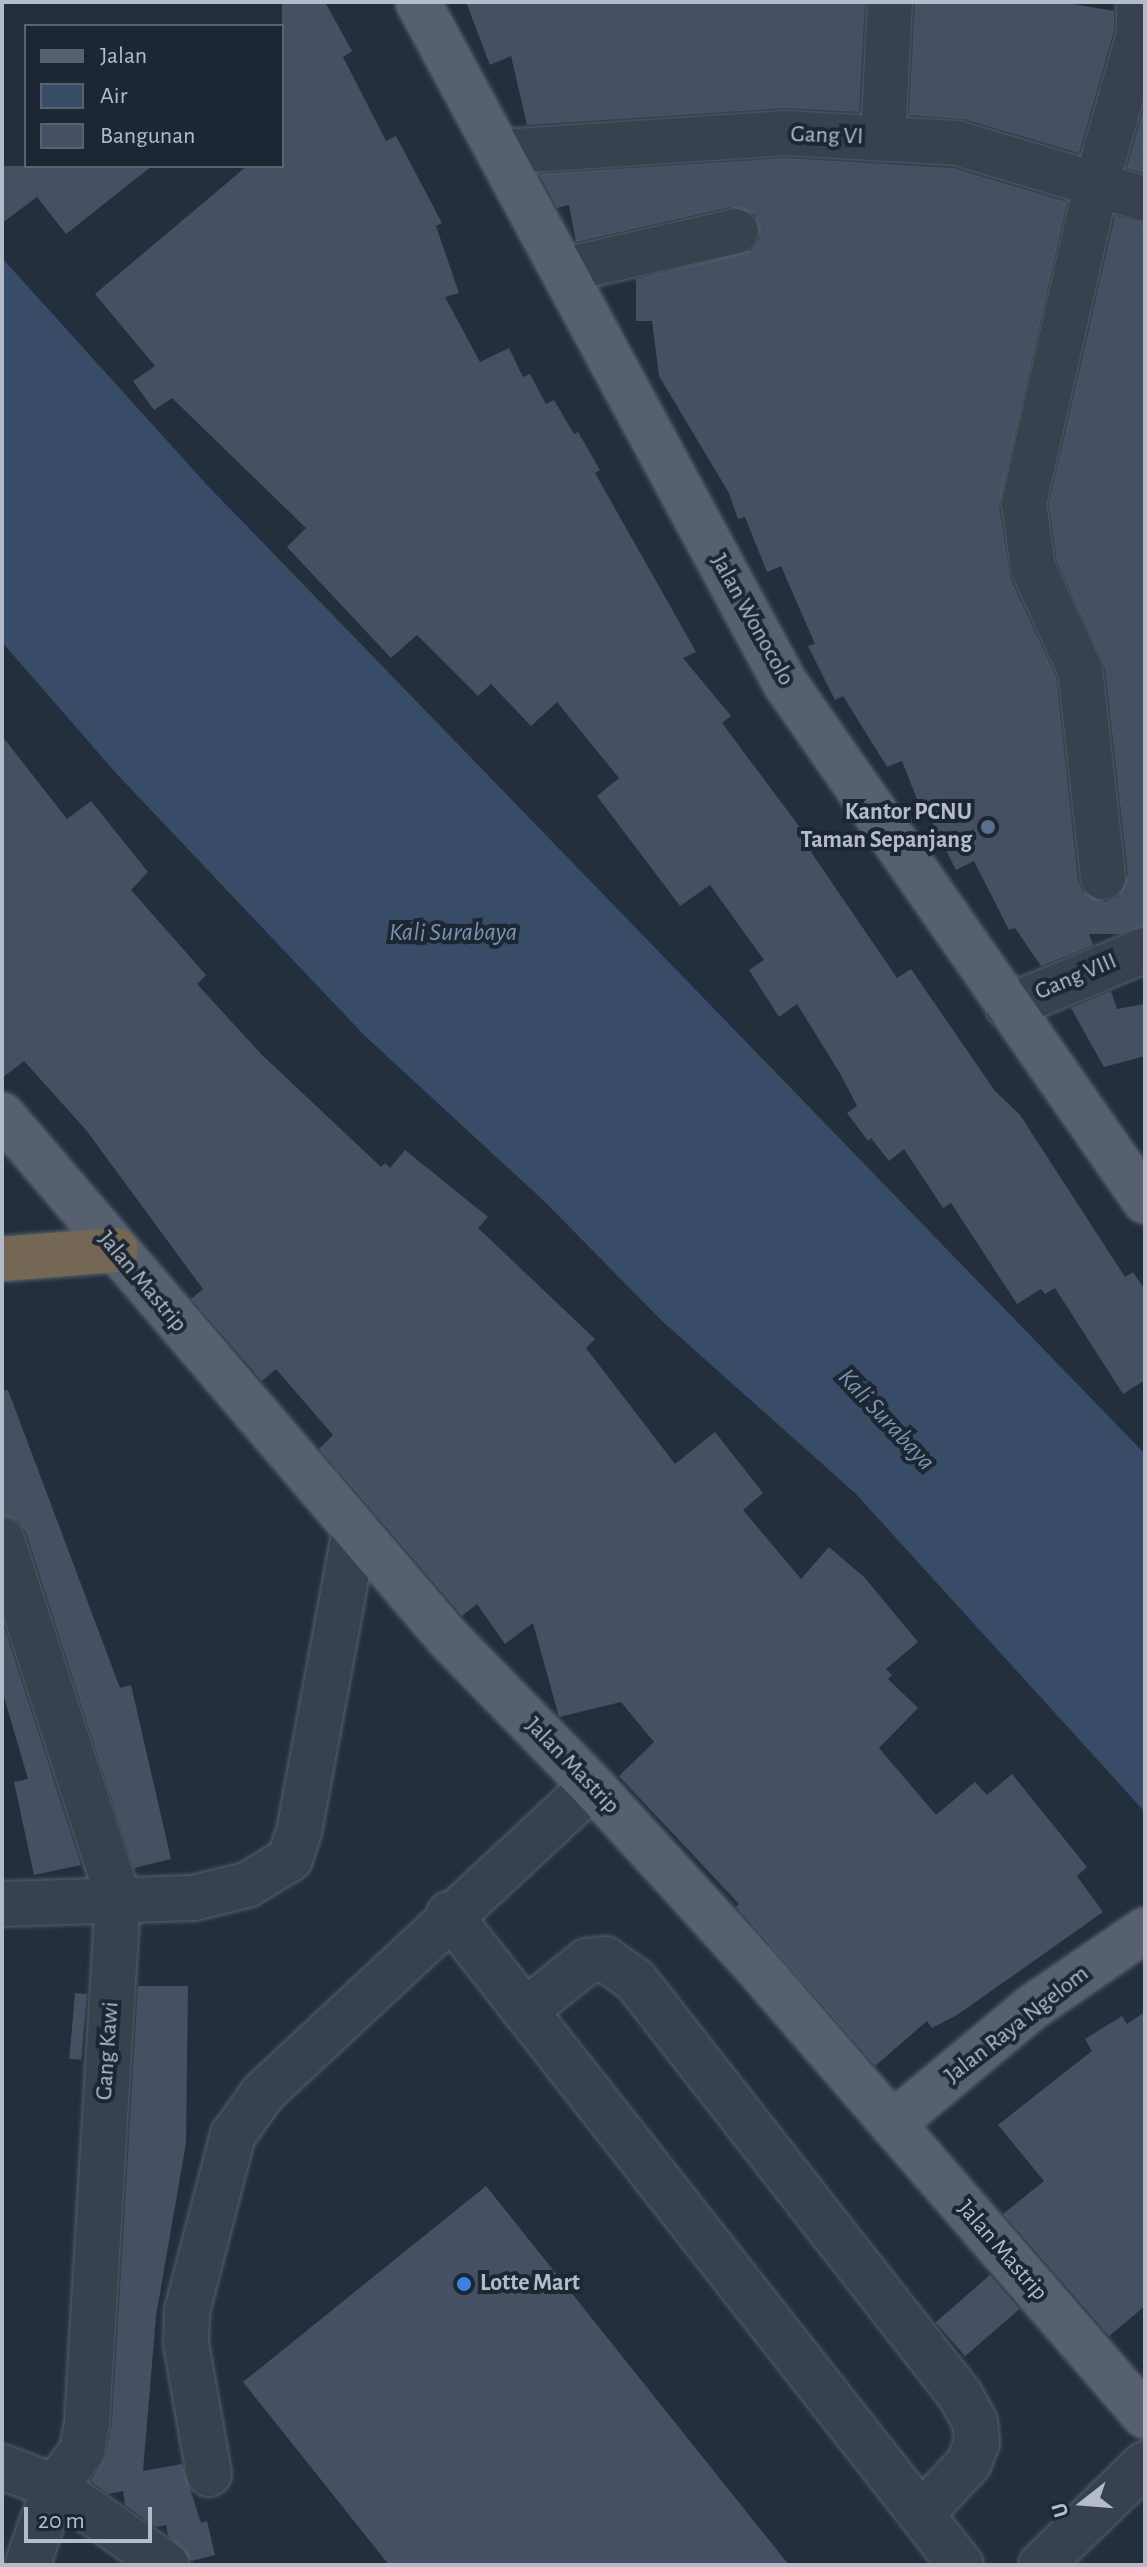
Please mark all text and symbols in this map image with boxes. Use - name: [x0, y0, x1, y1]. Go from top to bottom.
- legend: [24, 24, 284, 168]
- text: Jalan: [100, 44, 147, 68]
- text: Air: [100, 84, 127, 108]
- street label: Gang VI: [790, 120, 864, 152]
- text: Bangunan: [100, 124, 195, 148]
- street label: Jalan Wonocolo: [704, 549, 800, 691]
- place label: Kantor PCNU Taman Sepanjang: [801, 799, 972, 855]
- marker: Kantor PCNU Taman Sepanjang: [979, 818, 997, 836]
- water label: Kali Surabaya: [389, 917, 517, 949]
- street label: Gang VIII: [1031, 947, 1121, 1007]
- street label: Jalan Mastrip: [91, 1226, 193, 1338]
- water label: Kali Surabaya: [831, 1362, 941, 1478]
- street label: Jalan Mastrip: [519, 1712, 625, 1820]
- street label: Jalan Raya Ngelom: [939, 1960, 1095, 2090]
- street label: Gang Kawi: [90, 2001, 126, 2101]
- street label: Jalan Mastrip: [951, 2195, 1053, 2307]
- place label: Lotte Mart: [480, 2270, 580, 2298]
- marker: Lotte Mart: [455, 2275, 473, 2293]
- north arrow: [1043, 2463, 1123, 2543]
- scale bar: [28, 2491, 156, 2541]
- text: U: [1047, 2500, 1073, 2520]
- text: 20 m: [38, 2509, 85, 2533]

